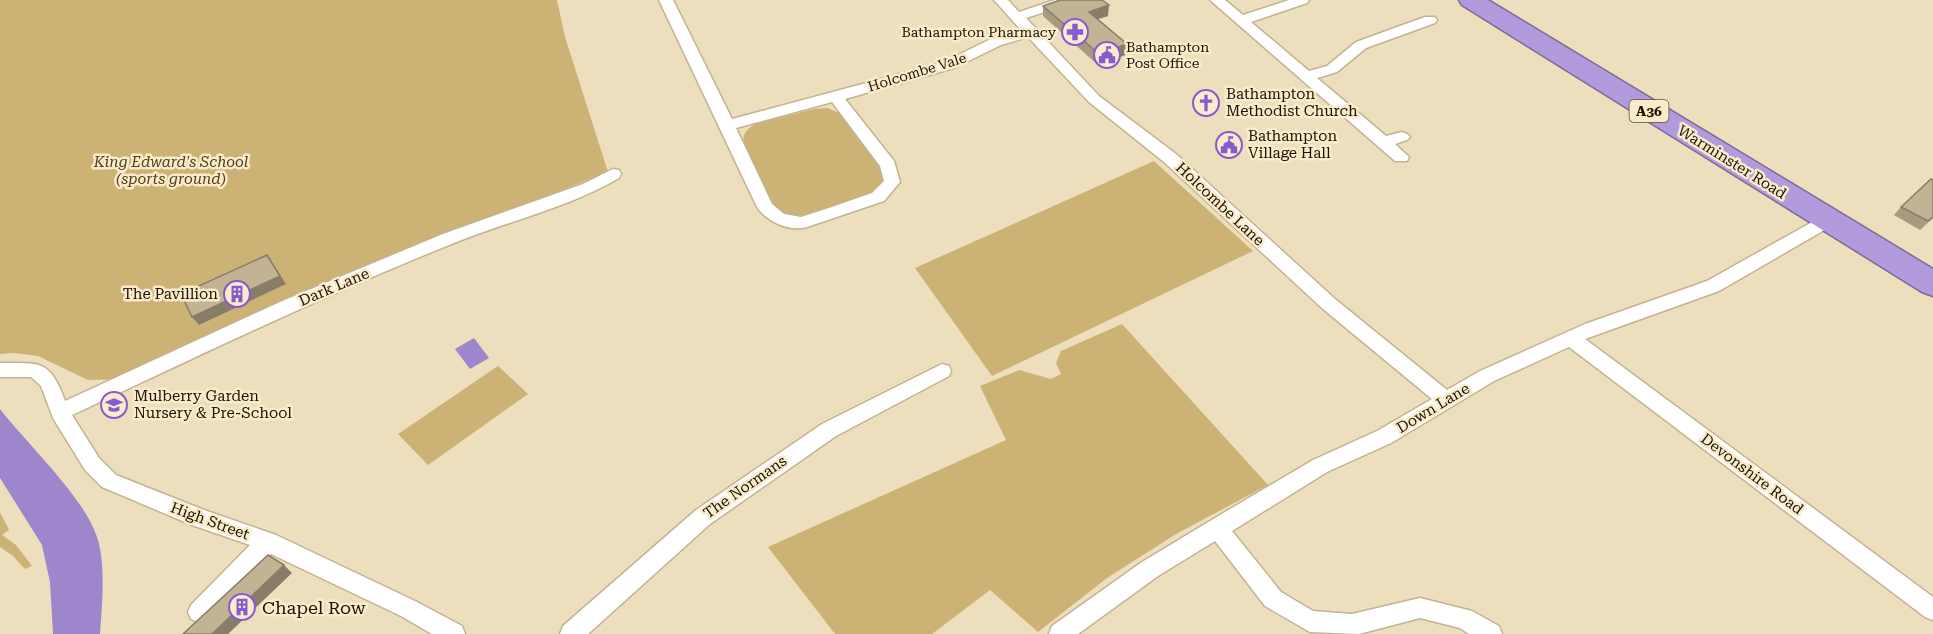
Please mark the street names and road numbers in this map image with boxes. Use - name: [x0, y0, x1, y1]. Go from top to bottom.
- street label: Holcombe Vale: [866, 49, 968, 95]
- road number: A36: [1630, 100, 1668, 122]
- street label: Warminster Road: [1674, 121, 1790, 203]
- street label: Holcombe Lane: [1172, 158, 1268, 250]
- street label: Dark Lane: [296, 264, 372, 310]
- street label: Down Lane: [1393, 379, 1473, 437]
- street label: Devonshire Road: [1697, 430, 1807, 519]
- street label: The Normans: [700, 452, 790, 522]
- street label: High Street: [168, 498, 252, 544]

